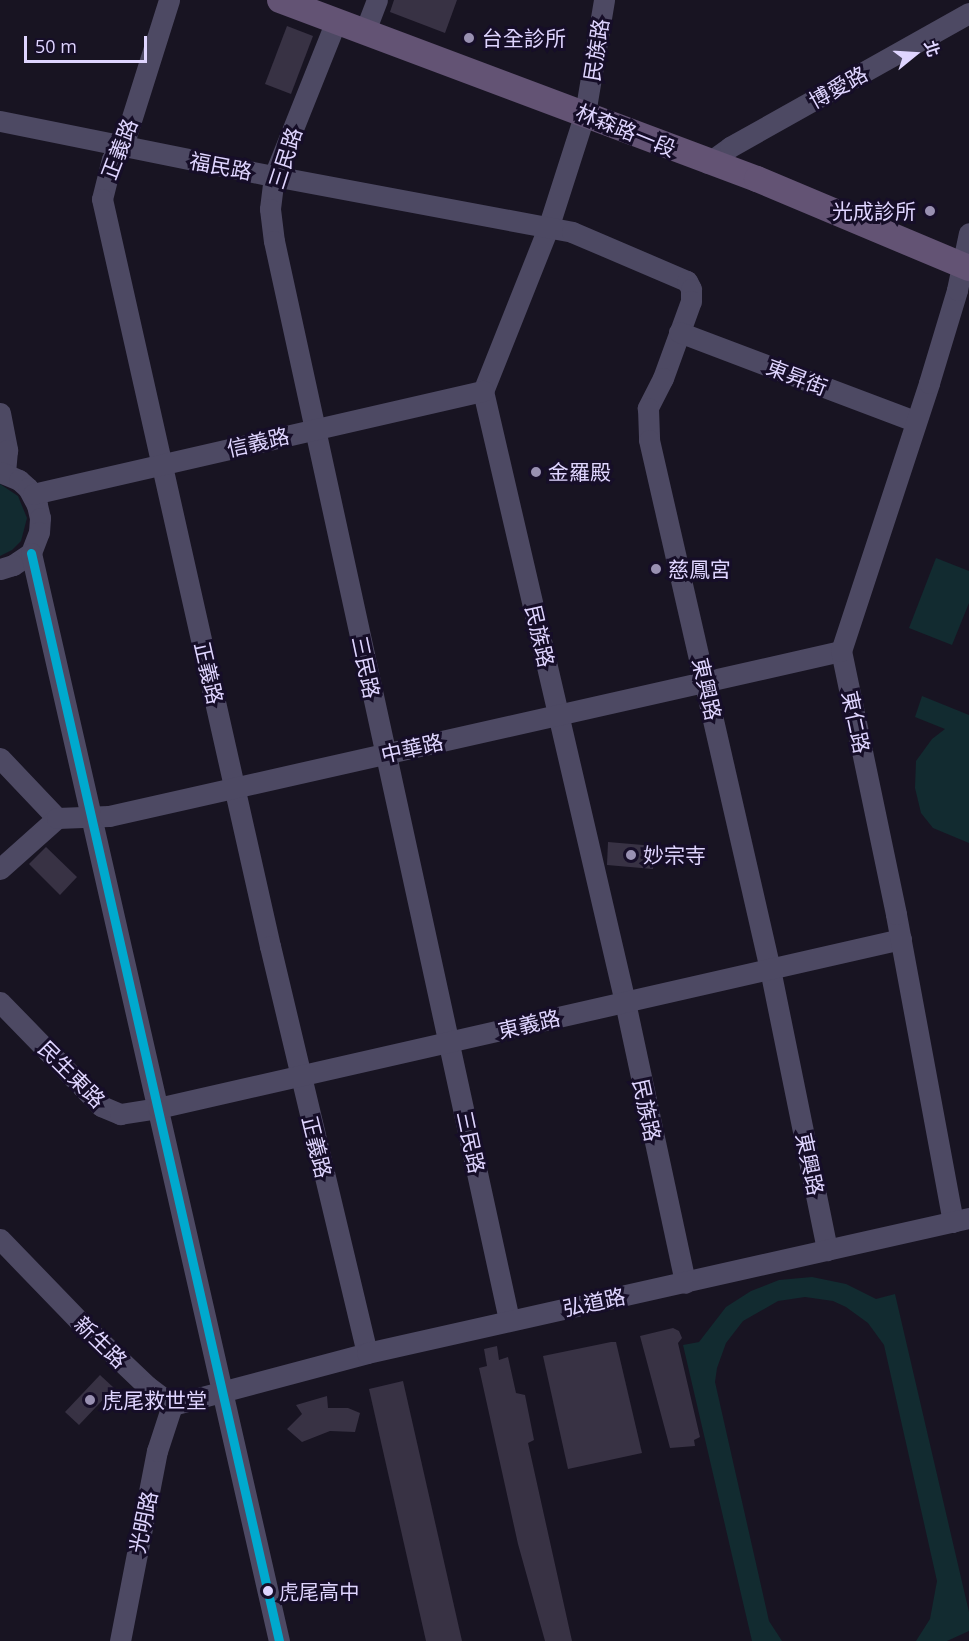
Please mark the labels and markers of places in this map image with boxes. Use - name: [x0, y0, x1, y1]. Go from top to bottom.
- place label: 台全診所: [482, 25, 566, 51]
- marker: 台全診所: [460, 29, 478, 47]
- place label: 光成診所: [832, 198, 916, 224]
- marker: 光成診所: [921, 202, 939, 220]
- place label: 金羅殿: [548, 459, 611, 485]
- marker: 金羅殿: [529, 465, 543, 479]
- place label: 慈鳳宮: [668, 556, 731, 582]
- marker: 慈鳳宮: [649, 562, 663, 576]
- place label: 妙宗寺: [643, 842, 706, 868]
- marker: 妙宗寺: [624, 848, 638, 862]
- place label: 虎尾救世堂: [102, 1387, 207, 1413]
- marker: 虎尾救世堂: [83, 1393, 97, 1407]
- place label: 虎尾高中: [279, 1579, 359, 1603]
- marker: 虎尾高中: [262, 1585, 274, 1597]

